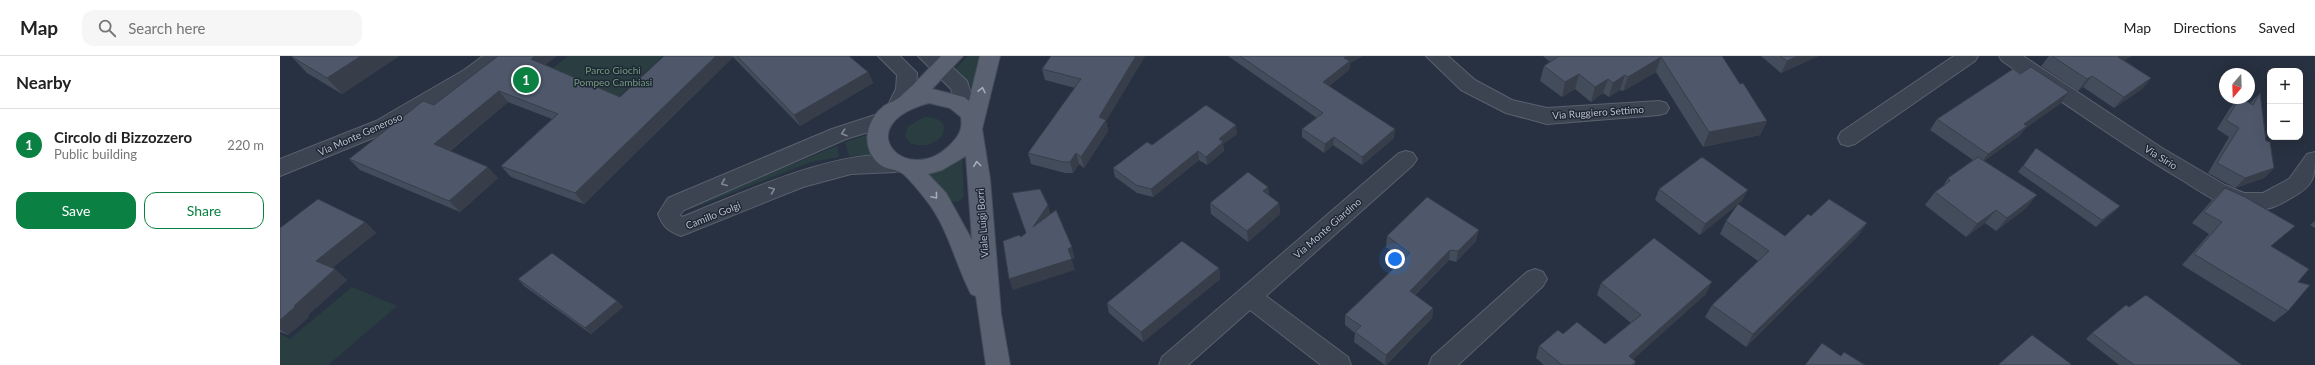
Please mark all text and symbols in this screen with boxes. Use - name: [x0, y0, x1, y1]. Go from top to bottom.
- search box: [82, 10, 362, 46]
- text: Map: [20, 16, 58, 39]
- icon: search: [96, 17, 118, 39]
- text: Search here: [128, 19, 206, 37]
- text: Map: [2124, 19, 2151, 36]
- text: Directions: [2173, 19, 2236, 36]
- text: Saved: [2258, 19, 2295, 36]
- park label: Parco Giochi Pompeo Cambiasi: [574, 64, 652, 88]
- pin: 1: [513, 65, 539, 95]
- north arrow: [2219, 68, 2255, 104]
- map controls: [2267, 68, 2303, 140]
- button: +: [2267, 68, 2303, 104]
- text: Nearby: [16, 72, 71, 93]
- one-way arrow: [977, 86, 985, 93]
- street label: Via Ruggiero Settimo: [1552, 103, 1645, 121]
- button: −: [2267, 104, 2303, 140]
- street label: Via Monte Generoso: [316, 110, 404, 158]
- text: Circolo di Bizzozzero: [54, 128, 192, 146]
- one-way arrow: [841, 128, 848, 136]
- text: 1: [25, 137, 33, 153]
- text: 220 m: [227, 137, 264, 153]
- street label: Via Sirio: [2142, 142, 2180, 172]
- text: Public building: [54, 146, 137, 162]
- one-way arrow: [973, 161, 982, 167]
- one-way arrow: [721, 179, 728, 187]
- one-way arrow: [769, 187, 776, 195]
- street label: Viale Luigi Borri: [974, 188, 990, 258]
- one-way arrow: [930, 191, 937, 199]
- button: Save: [16, 192, 136, 229]
- button: Share: [144, 192, 264, 229]
- street label: Via Monte Giardino: [1291, 195, 1364, 261]
- street label: Camillo Golgi: [684, 199, 742, 231]
- your location: [1385, 249, 1405, 269]

